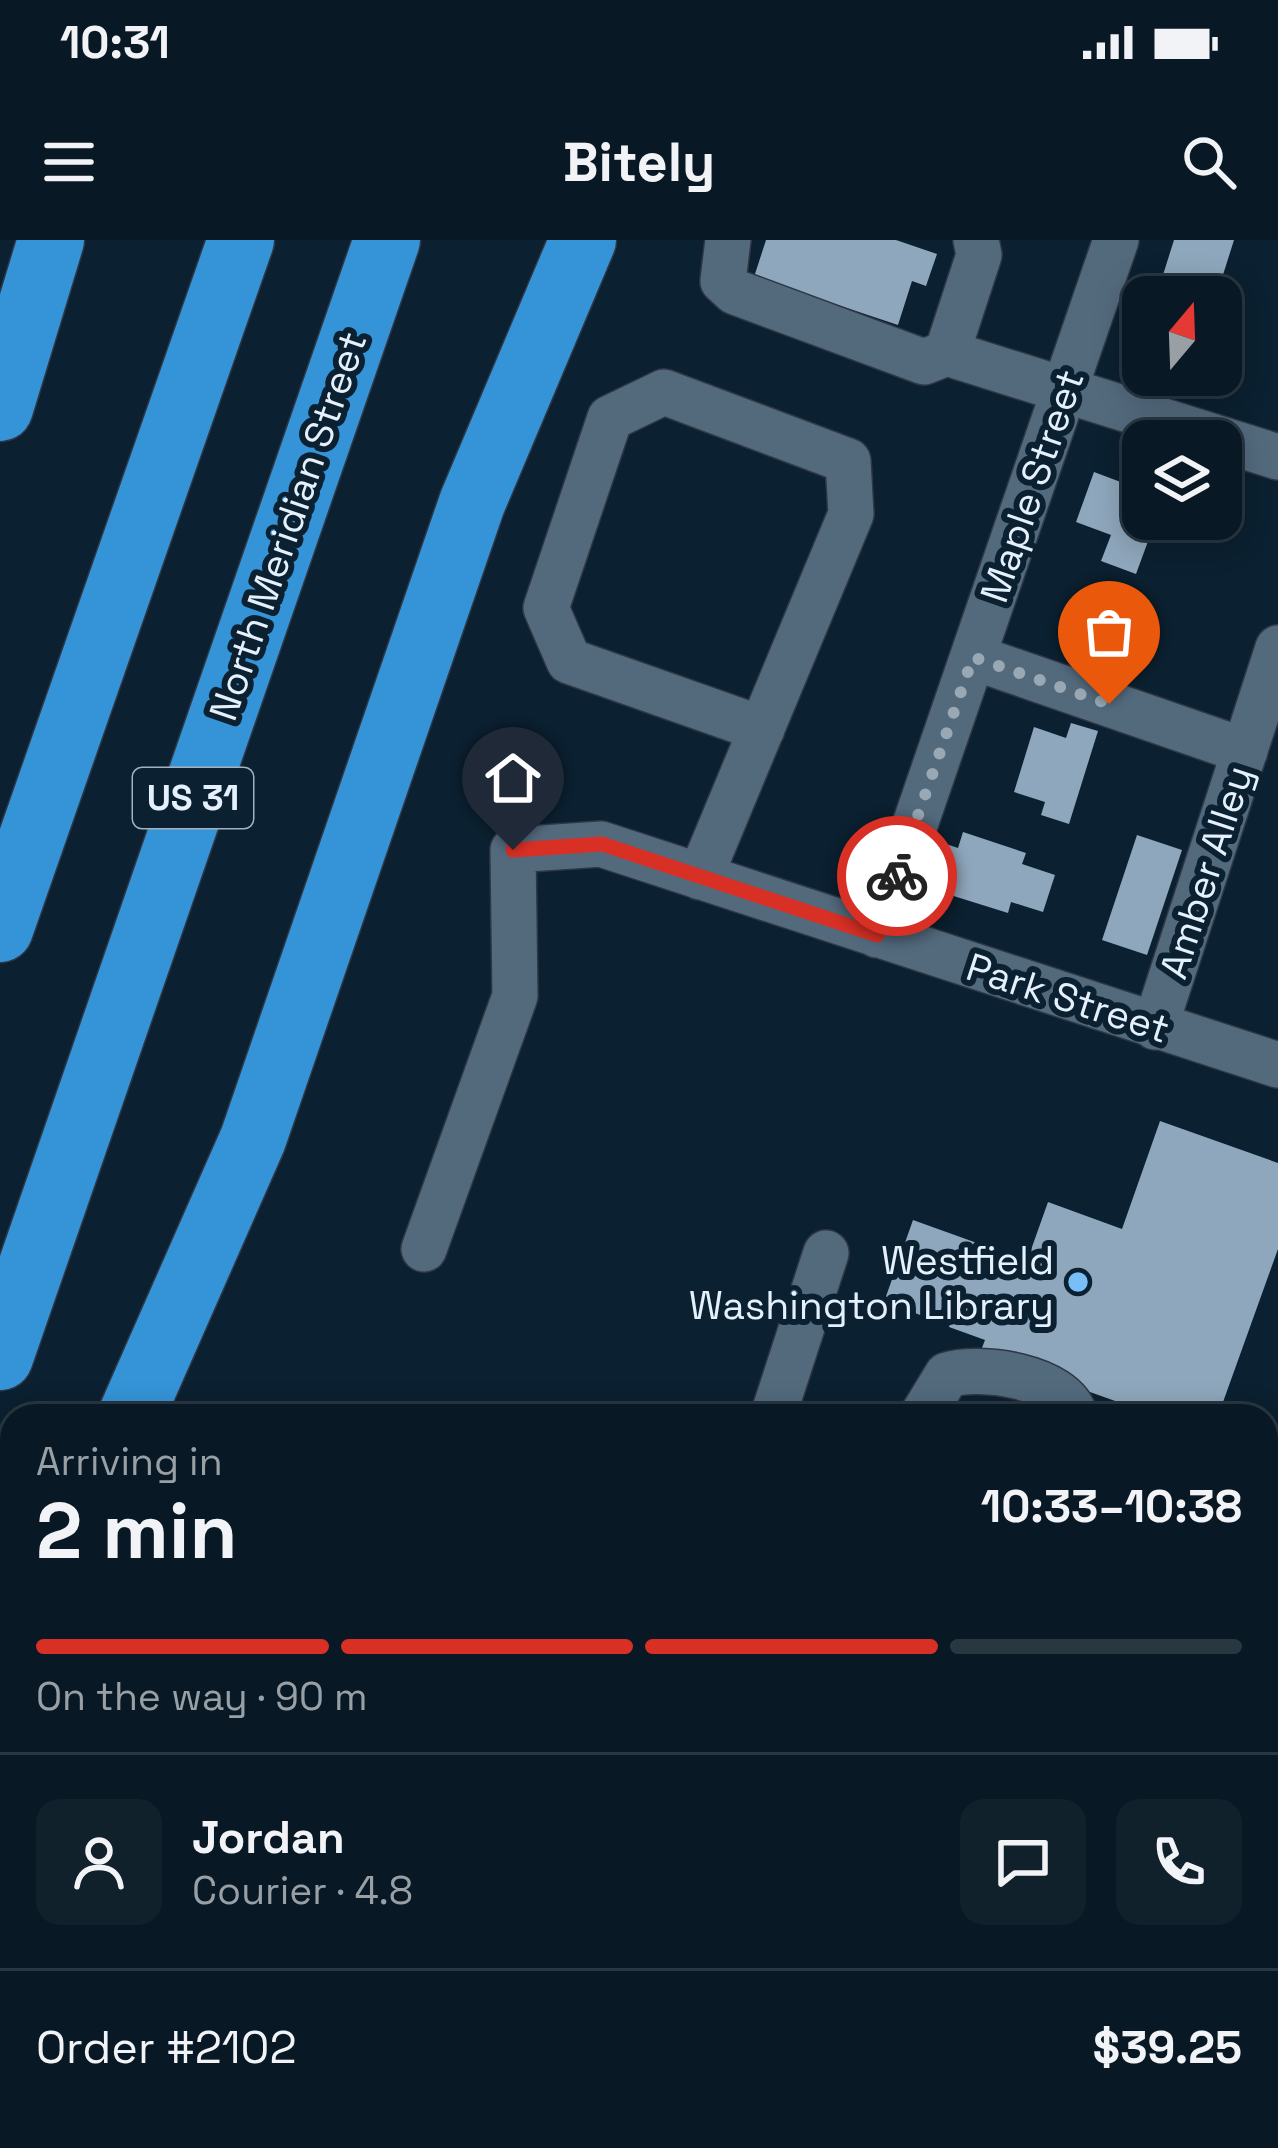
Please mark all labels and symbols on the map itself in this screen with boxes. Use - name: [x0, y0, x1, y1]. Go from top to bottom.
- north arrow: [1122, 276, 1242, 396]
- street label: North Meridian Street: [198, 325, 378, 727]
- street label: Maple Street: [969, 363, 1095, 609]
- pin: [1058, 581, 1160, 704]
- pin: [462, 727, 564, 850]
- street label: Amber Alley: [1149, 759, 1263, 985]
- road number: US 31: [133, 768, 253, 828]
- courier: [837, 816, 957, 936]
- street label: Park Street: [960, 942, 1176, 1054]
- place label: Westfield Washington Library: [689, 1236, 1054, 1330]
- marker: Westfield Washington Library: [1065, 1269, 1091, 1295]

